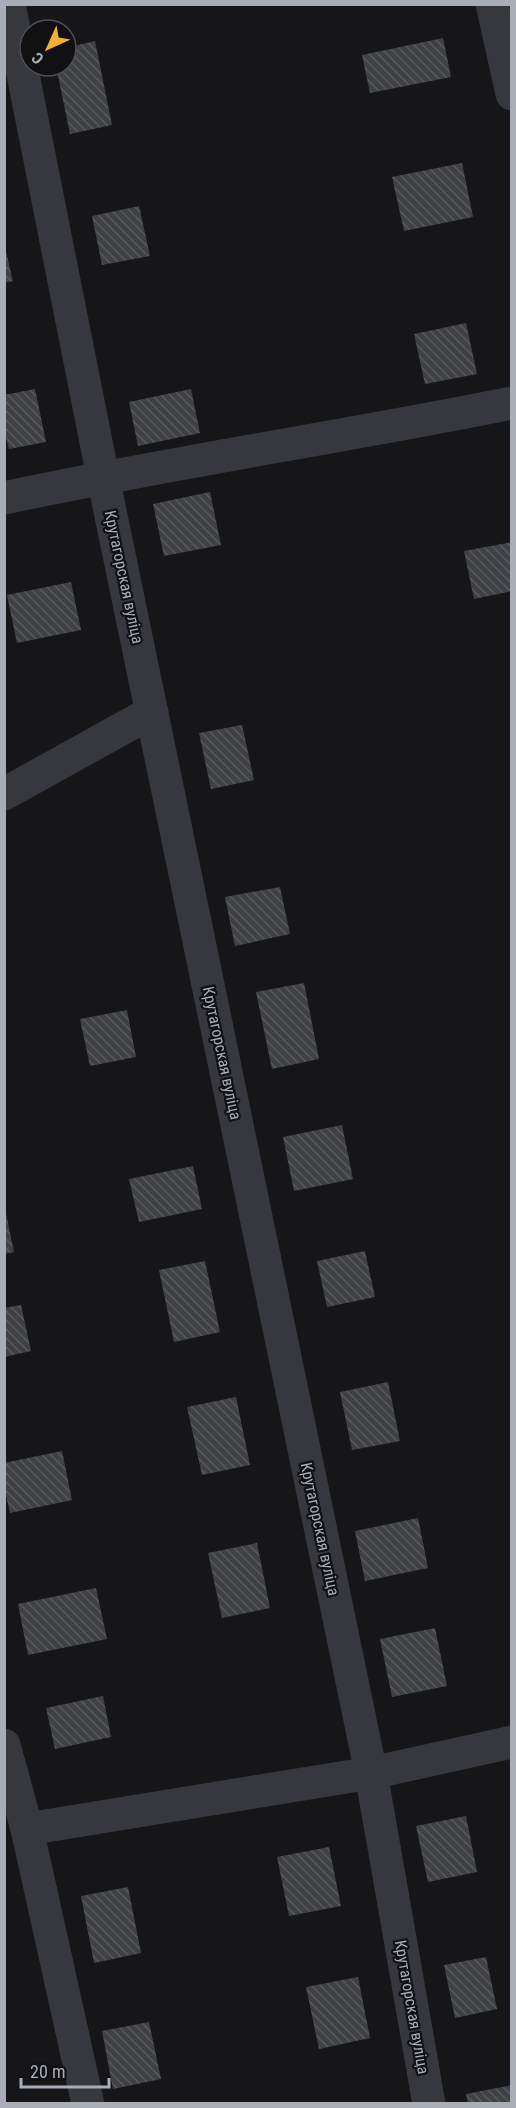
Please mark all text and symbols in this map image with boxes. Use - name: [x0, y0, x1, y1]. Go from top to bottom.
- north arrow: [18, 18, 78, 78]
- text: С: [28, 48, 48, 68]
- street label: Крутагорская вуліца: [101, 509, 147, 645]
- street label: Крутагорская вуліца: [199, 985, 245, 1121]
- street label: Крутагорская вуліца: [297, 1461, 343, 1597]
- street label: Крутагорская вуліца: [391, 1939, 433, 2075]
- scale bar: [21, 2051, 110, 2089]
- text: 20 m: [30, 2061, 65, 2082]

